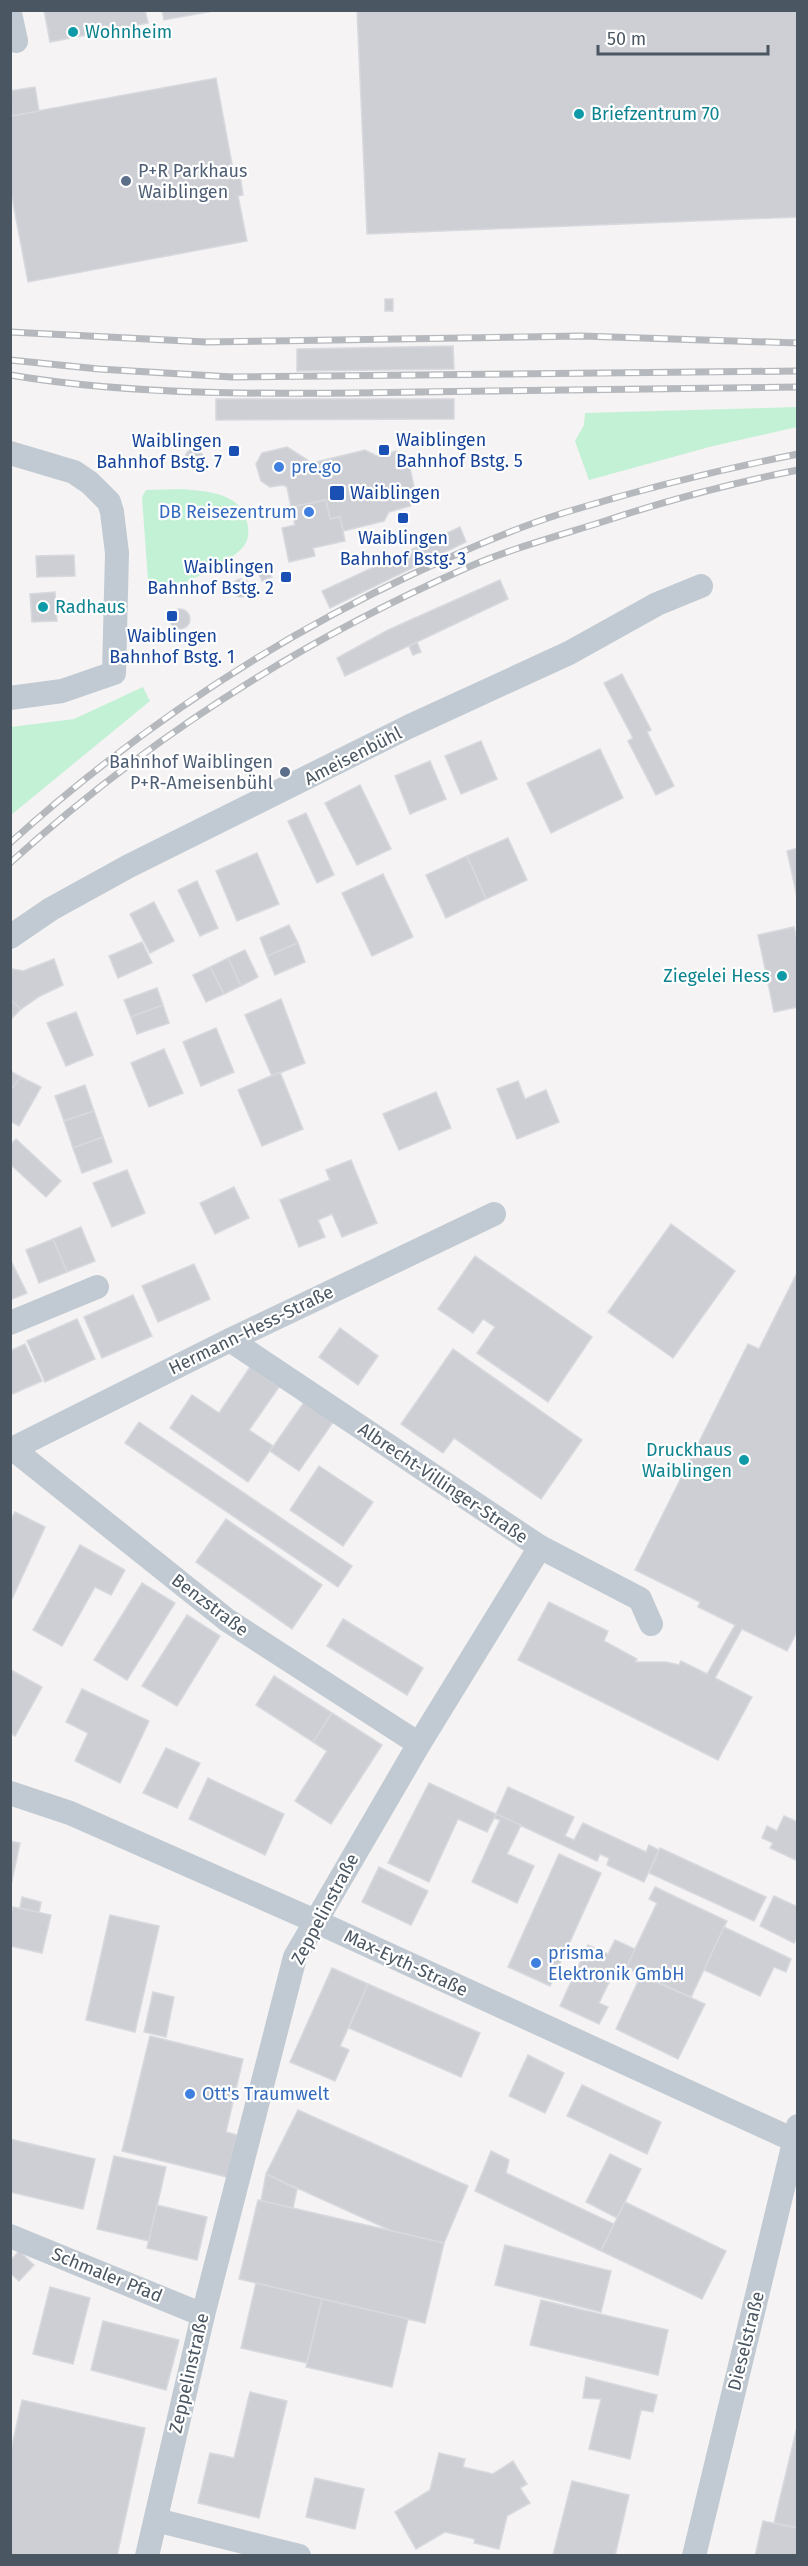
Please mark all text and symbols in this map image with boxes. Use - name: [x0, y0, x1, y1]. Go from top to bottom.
- scale bar: [598, 18, 768, 56]
- place label: Wohnheim: [85, 21, 172, 43]
- marker: Wohnheim: [66, 25, 80, 39]
- text: 50 m: [607, 28, 646, 50]
- place label: Briefzentrum 70: [591, 103, 720, 125]
- marker: Briefzentrum 70: [572, 107, 586, 121]
- place label: P+R Parkhaus Waiblingen: [138, 160, 247, 203]
- marker: P+R Parkhaus Waiblingen: [119, 174, 133, 188]
- place label: Waiblingen Bahnhof Bstg. 5: [396, 429, 523, 472]
- place label: Waiblingen Bahnhof Bstg. 7: [96, 430, 222, 473]
- marker: Waiblingen Bahnhof Bstg. 5: [377, 443, 391, 457]
- marker: Waiblingen Bahnhof Bstg. 7: [227, 444, 241, 458]
- place label: pre.go: [291, 456, 341, 478]
- marker: pre.go: [272, 460, 286, 474]
- place label: Waiblingen: [350, 482, 440, 504]
- marker: Waiblingen: [328, 484, 346, 502]
- place label: DB Reisezentrum: [159, 501, 297, 523]
- marker: DB Reisezentrum: [302, 505, 316, 519]
- marker: Waiblingen Bahnhof Bstg. 3: [396, 511, 410, 525]
- place label: Waiblingen Bahnhof Bstg. 3: [340, 527, 466, 570]
- place label: Waiblingen Bahnhof Bstg. 2: [147, 556, 274, 599]
- marker: Waiblingen Bahnhof Bstg. 2: [279, 570, 293, 584]
- place label: Radhaus: [55, 596, 126, 618]
- marker: Radhaus: [36, 600, 50, 614]
- marker: Waiblingen Bahnhof Bstg. 1: [165, 609, 179, 623]
- place label: Waiblingen Bahnhof Bstg. 1: [109, 625, 235, 668]
- street label: Ameisenbühl: [301, 722, 405, 790]
- place label: Bahnhof Waiblingen P+R-Ameisenbühl: [109, 751, 273, 794]
- marker: Bahnhof Waiblingen P+R-Ameisenbühl: [278, 765, 292, 779]
- place label: Ziegelei Hess: [663, 965, 770, 987]
- marker: Ziegelei Hess: [775, 969, 789, 983]
- street label: Hermann-Hess-Straße: [165, 1281, 337, 1379]
- street label: Albrecht-Villinger-Straße: [354, 1418, 532, 1548]
- place label: Druckhaus Waiblingen: [642, 1439, 732, 1482]
- marker: Druckhaus Waiblingen: [737, 1453, 751, 1467]
- street label: Benzstraße: [167, 1569, 253, 1641]
- street label: Zeppelinstraße: [287, 1850, 363, 1968]
- street label: Max-Eyth-Straße: [341, 1925, 471, 2001]
- place label: prisma Elektronik GmbH: [548, 1942, 684, 1985]
- marker: prisma Elektronik GmbH: [529, 1956, 543, 1970]
- place label: Ott's Traumwelt: [202, 2083, 330, 2105]
- marker: Ott's Traumwelt: [183, 2087, 197, 2101]
- street label: Schmaler Pfad: [49, 2243, 165, 2307]
- street label: Dieselstraße: [723, 2289, 769, 2393]
- street label: Zeppelinstraße: [165, 2311, 213, 2435]

